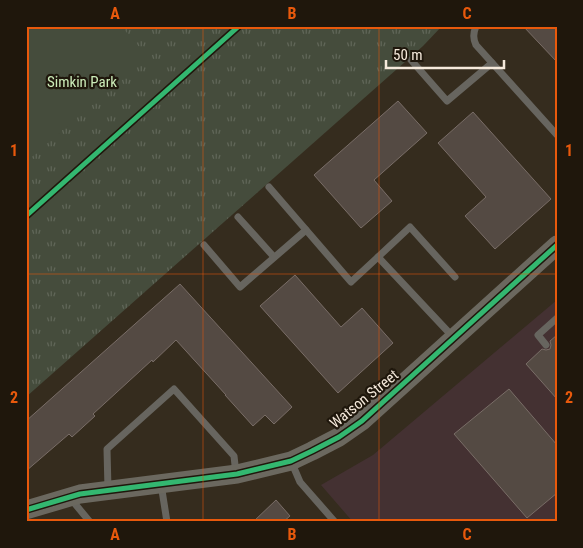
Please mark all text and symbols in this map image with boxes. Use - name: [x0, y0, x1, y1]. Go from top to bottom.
- text: A: [110, 4, 120, 23]
- text: B: [288, 4, 297, 23]
- text: C: [462, 4, 472, 23]
- scale bar: [386, 38, 503, 70]
- text: 50 m: [393, 46, 423, 64]
- park label: Simkin Park: [47, 73, 117, 91]
- text: 1: [10, 141, 18, 160]
- text: 1: [565, 141, 573, 160]
- street label: Watson Street: [326, 366, 402, 432]
- text: 2: [10, 388, 18, 407]
- text: 2: [565, 388, 573, 407]
- text: A: [110, 525, 120, 544]
- text: B: [288, 525, 297, 544]
- text: C: [462, 525, 472, 544]

